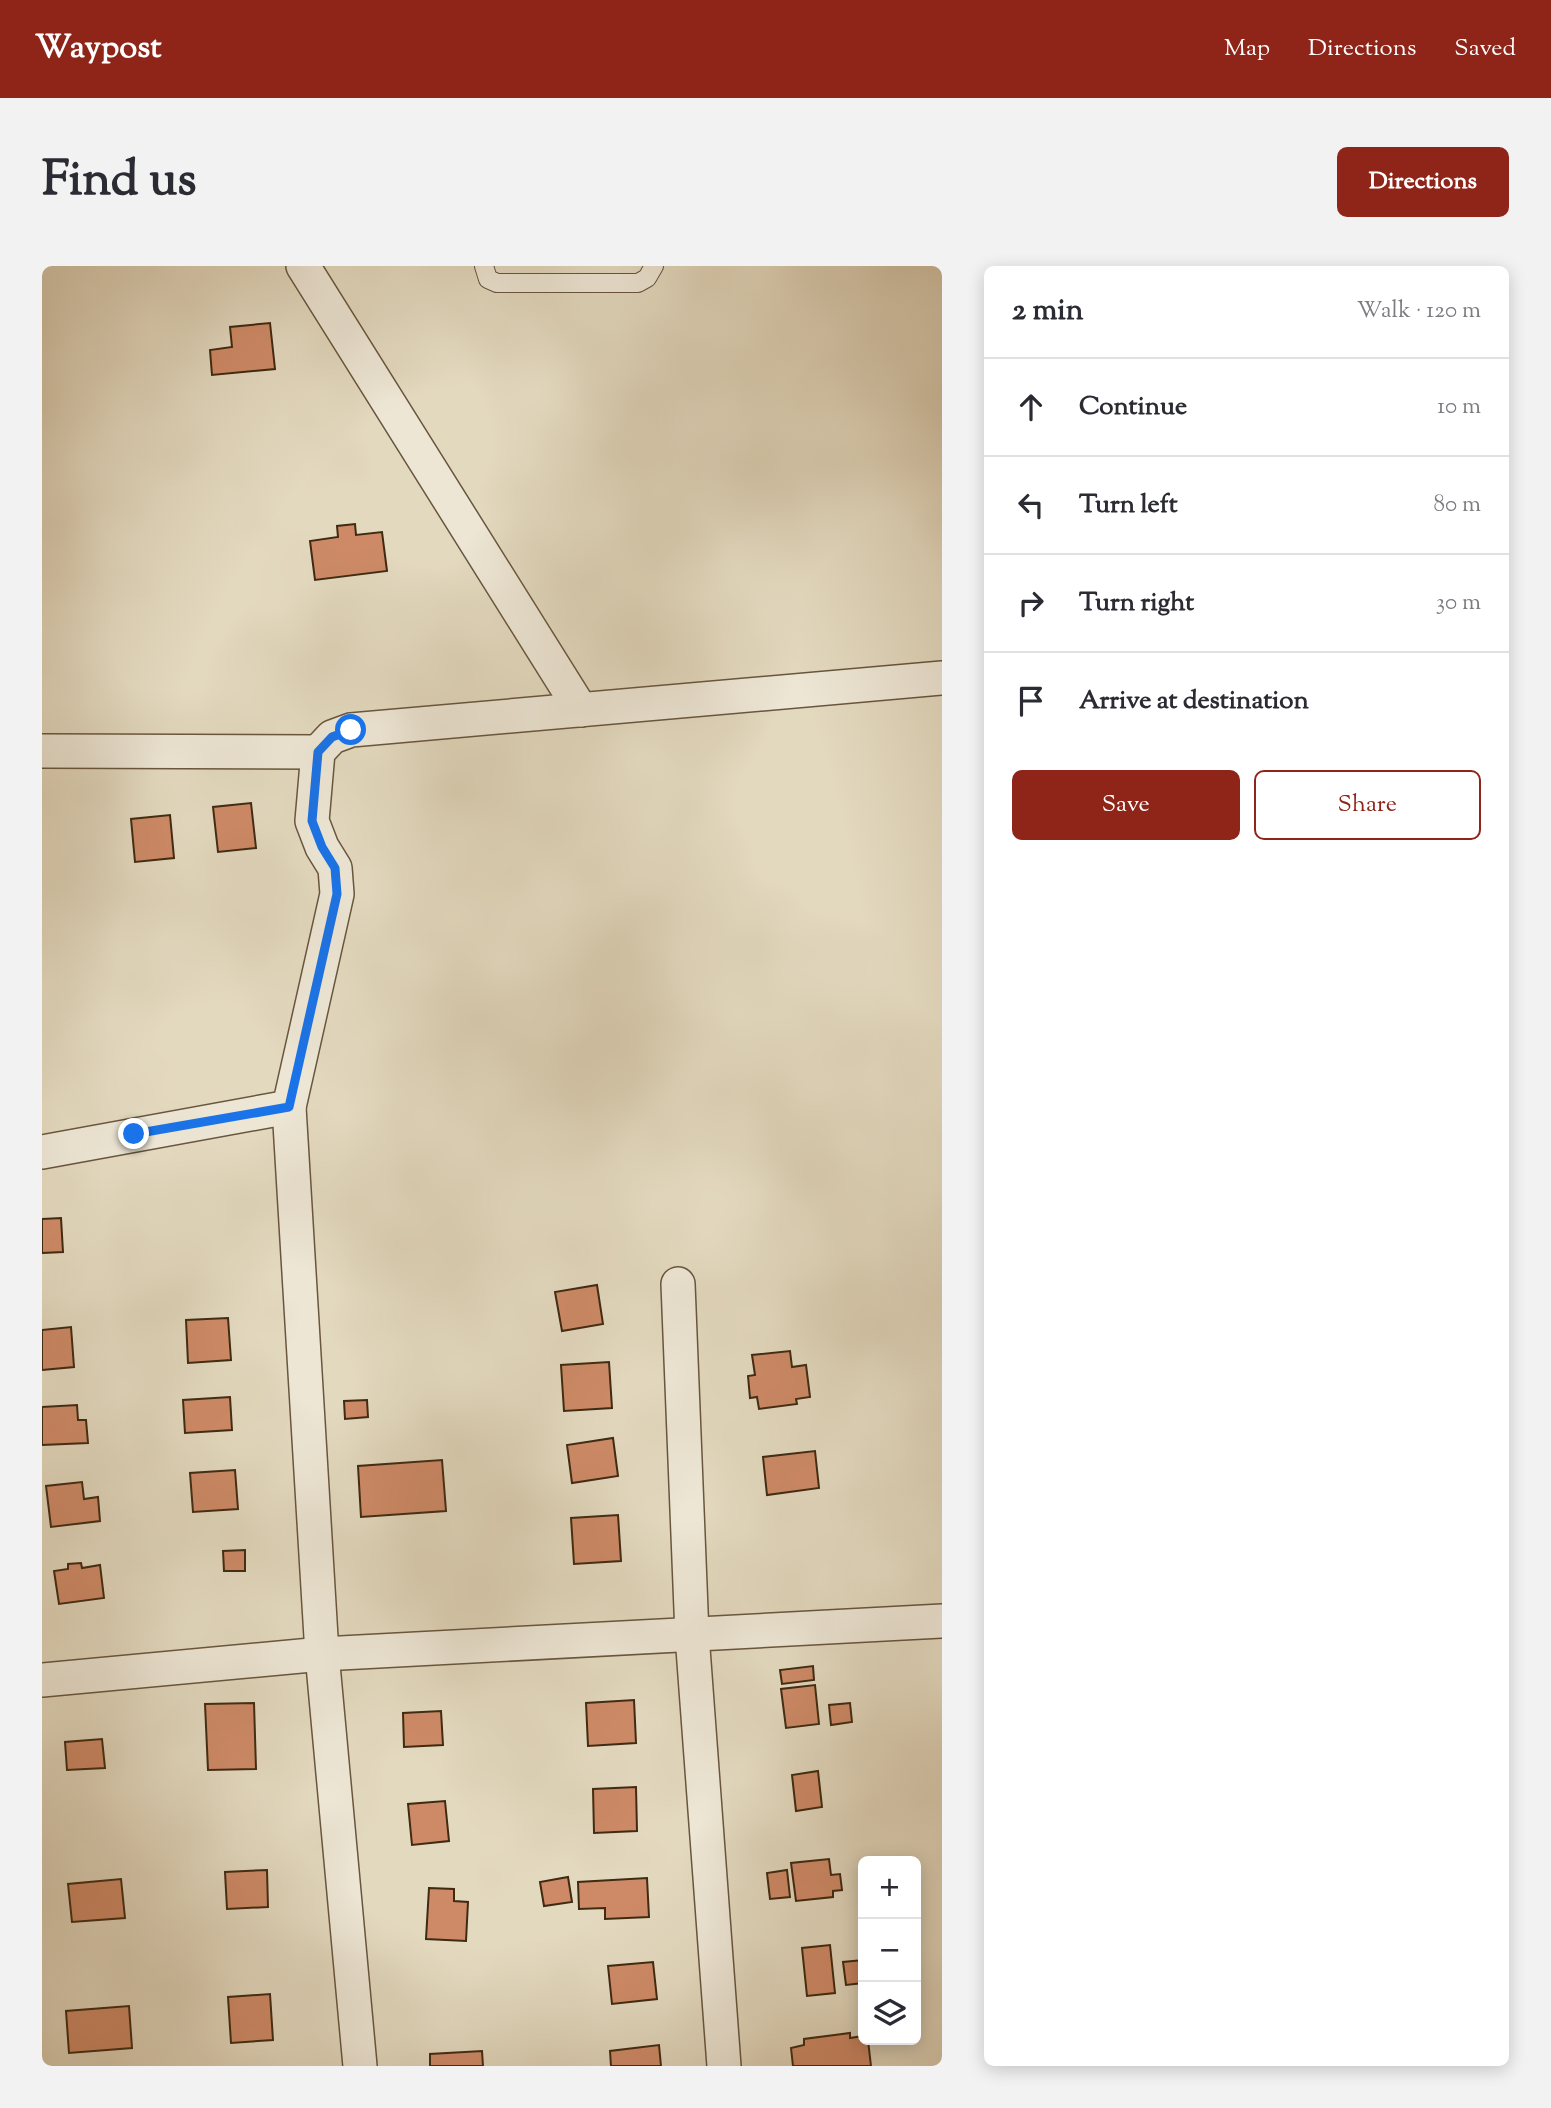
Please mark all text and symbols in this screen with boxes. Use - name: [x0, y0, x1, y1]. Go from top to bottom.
- text: Waypost: [35, 25, 162, 73]
- text: Map: [1224, 32, 1270, 66]
- text: Directions: [1308, 32, 1416, 66]
- text: Saved: [1454, 32, 1516, 66]
- text: Find us: [42, 147, 196, 217]
- button: Directions: [1337, 147, 1509, 217]
- text: 2 min: [1012, 290, 1084, 333]
- text: Walk · 120 m: [1357, 295, 1481, 328]
- icon: ahead: [1012, 388, 1050, 426]
- text: Continue: [1079, 389, 1187, 426]
- text: 10 m: [1437, 391, 1481, 424]
- icon: left: [1012, 486, 1050, 524]
- text: Turn left: [1079, 487, 1178, 524]
- text: 80 m: [1433, 489, 1481, 522]
- icon: right: [1012, 584, 1050, 622]
- text: Turn right: [1079, 585, 1194, 622]
- text: 30 m: [1436, 587, 1481, 620]
- icon: arrive: [1012, 682, 1050, 720]
- text: Arrive at destination: [1079, 683, 1309, 720]
- route start: [335, 714, 366, 745]
- button: Save: [1012, 770, 1240, 840]
- button: Share: [1254, 770, 1481, 840]
- route end: [118, 1118, 149, 1149]
- map controls: [858, 1856, 921, 2045]
- button: +: [858, 1856, 921, 1919]
- button: −: [858, 1919, 921, 1982]
- button: layers: [858, 1982, 921, 2045]

